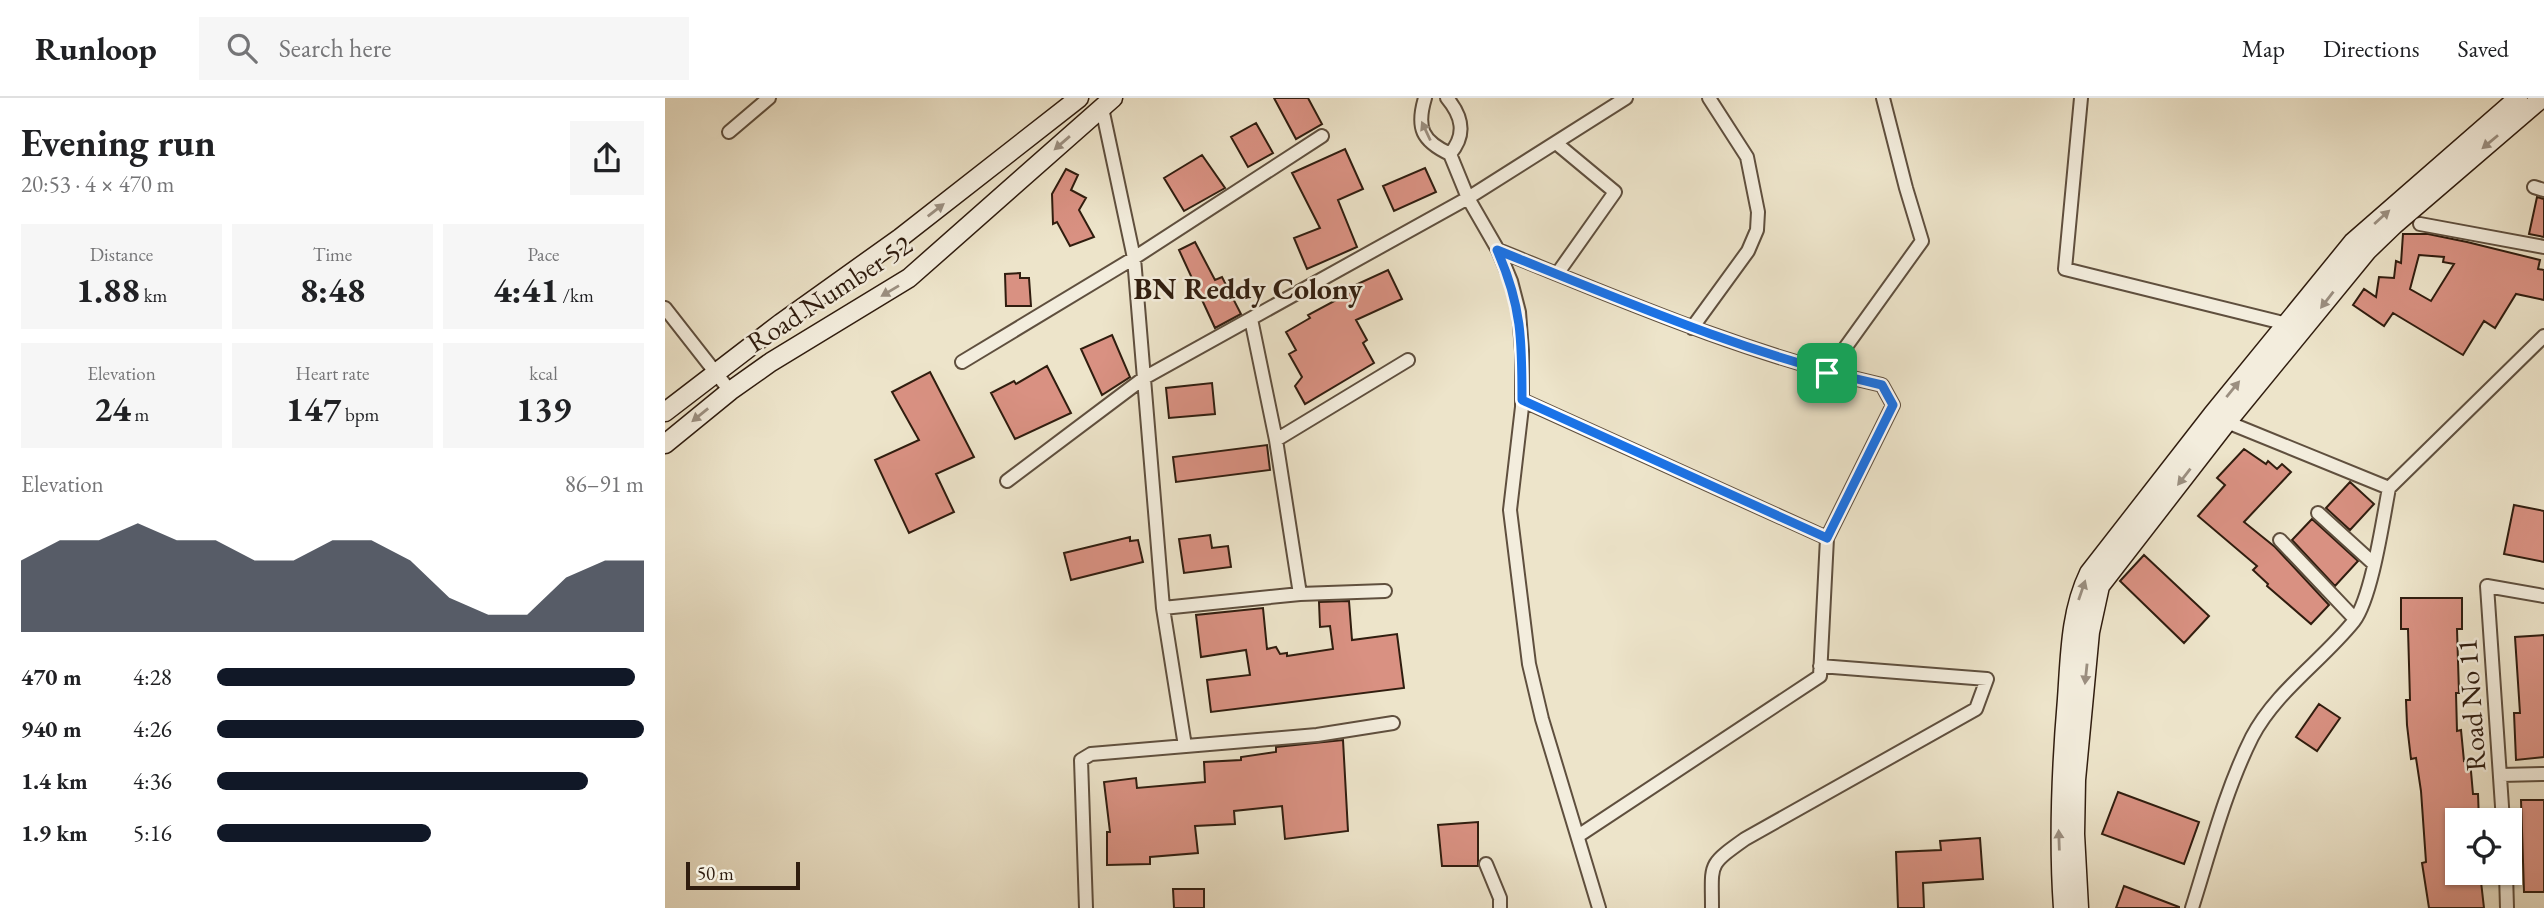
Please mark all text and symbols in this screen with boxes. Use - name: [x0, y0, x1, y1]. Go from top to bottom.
- search box: [199, 17, 689, 80]
- text: Runloop: [35, 27, 157, 70]
- icon: search: [223, 29, 261, 67]
- text: Search here: [279, 31, 391, 65]
- text: Map: [2242, 33, 2285, 64]
- text: Directions: [2323, 33, 2420, 64]
- text: Saved: [2458, 33, 2509, 64]
- text: Evening run: [21, 118, 216, 167]
- button: share: [570, 121, 644, 195]
- one-way arrow: [1420, 121, 1432, 141]
- one-way arrow: [2481, 134, 2499, 150]
- one-way arrow: [1053, 135, 1071, 151]
- text: 20:53 · 4 × 470 m: [21, 169, 174, 199]
- one-way arrow: [926, 203, 944, 218]
- one-way arrow: [2373, 210, 2390, 225]
- street label: Road Number 52: [739, 226, 919, 360]
- text: Distance: [90, 242, 153, 267]
- text: Time: [313, 242, 352, 267]
- text: Pace: [528, 242, 559, 267]
- text: 1.88: [76, 267, 140, 312]
- text: 8:48: [300, 267, 365, 312]
- text: 4:41: [493, 267, 559, 312]
- district label: BN Reddy Colony: [1134, 269, 1363, 308]
- text: km: [140, 283, 167, 308]
- text: /km: [559, 283, 594, 308]
- one-way arrow: [880, 285, 899, 298]
- one-way arrow: [2320, 290, 2335, 308]
- pin: [1797, 343, 1857, 403]
- icon: arrive: [1808, 354, 1846, 392]
- text: Elevation: [87, 361, 156, 386]
- text: Heart rate: [296, 361, 369, 386]
- text: kcal: [529, 361, 558, 386]
- one-way arrow: [2226, 380, 2241, 398]
- text: 24: [94, 386, 131, 431]
- text: 147: [286, 386, 341, 431]
- text: 139: [516, 386, 571, 431]
- text: m: [131, 402, 149, 427]
- text: bpm: [341, 402, 379, 427]
- one-way arrow: [691, 408, 709, 423]
- one-way arrow: [2177, 467, 2192, 485]
- text: Elevation: [21, 469, 104, 499]
- text: 86–91 m: [565, 469, 644, 499]
- one-way arrow: [2077, 579, 2088, 600]
- street label: Road No 11: [2448, 638, 2494, 772]
- text: 470 m: [21, 662, 82, 692]
- text: 4:28: [133, 662, 172, 692]
- one-way arrow: [2080, 663, 2091, 685]
- text: 940 m: [21, 714, 82, 744]
- text: 4:26: [133, 714, 172, 744]
- text: 1.4 km: [21, 766, 88, 796]
- text: 4:36: [133, 766, 172, 796]
- map controls: [2445, 808, 2522, 885]
- button: locate: [2445, 808, 2522, 885]
- text: 1.9 km: [21, 818, 88, 848]
- text: 5:16: [133, 818, 172, 848]
- one-way arrow: [2054, 829, 2065, 851]
- scale bar: [686, 859, 800, 891]
- text: 50 m: [697, 861, 734, 886]

